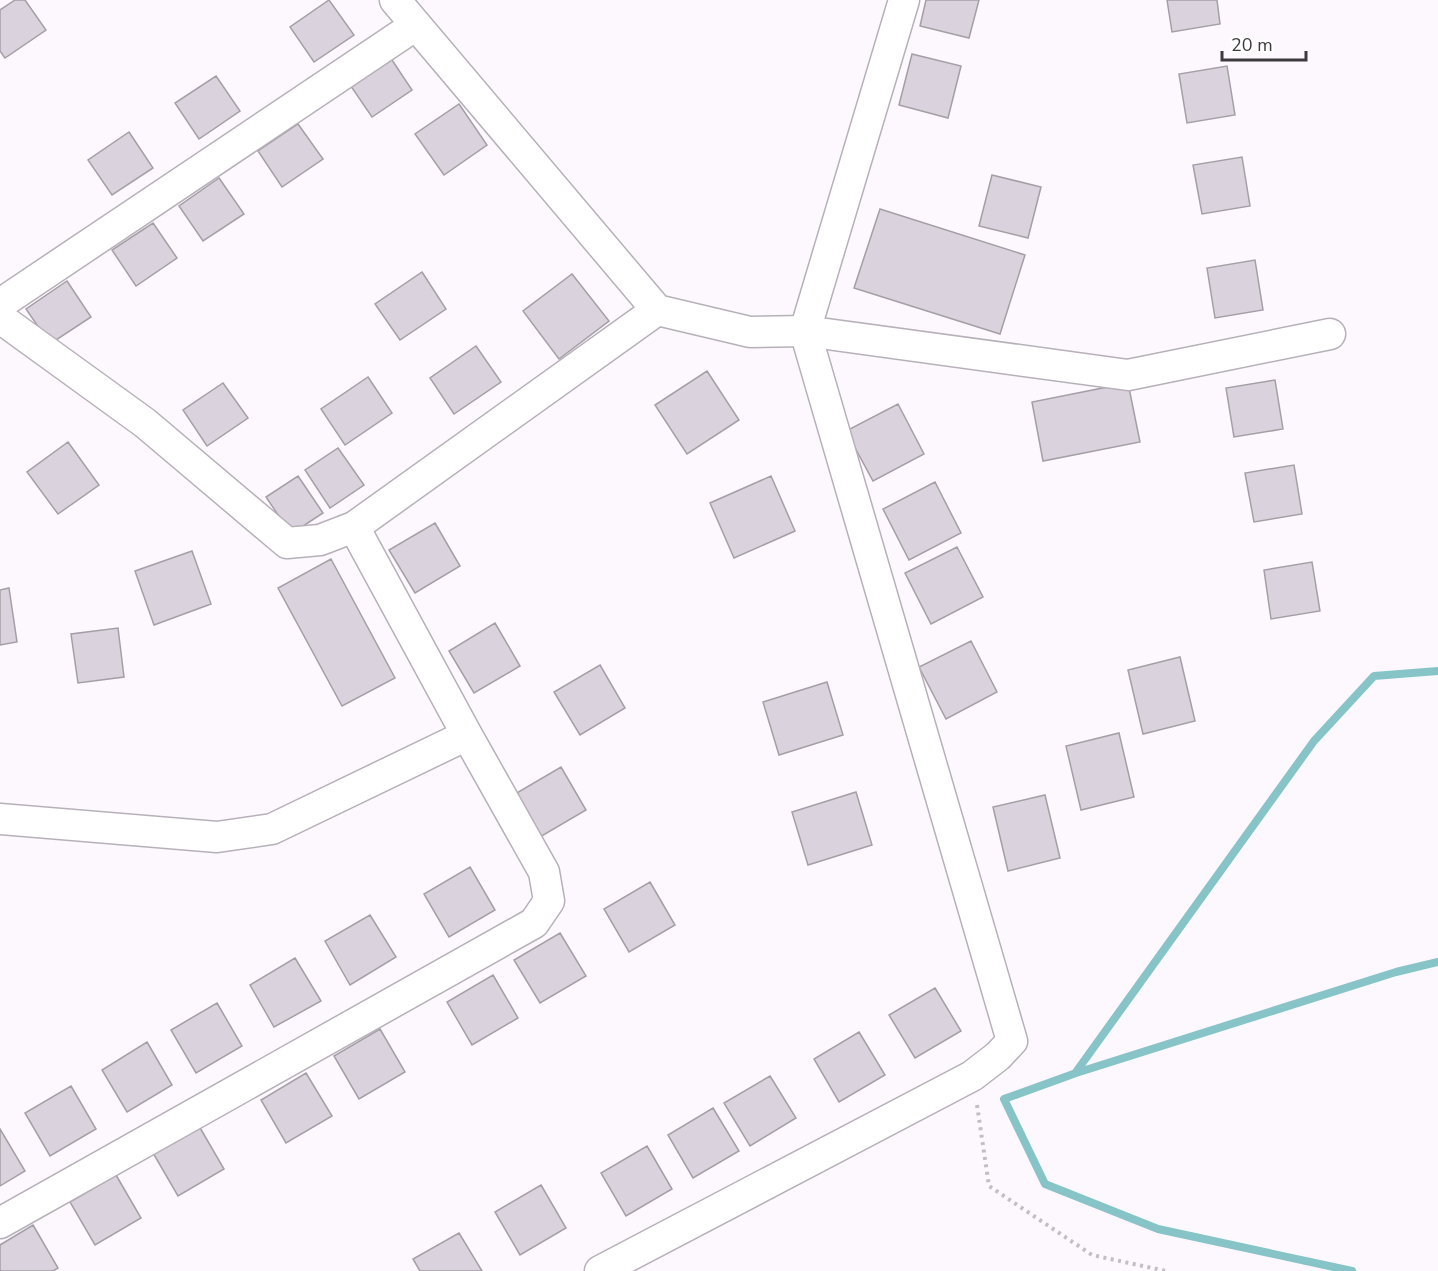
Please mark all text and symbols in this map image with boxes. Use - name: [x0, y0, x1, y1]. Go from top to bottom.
- scale bar: [1222, 24, 1306, 62]
- text: 20 m: [1231, 33, 1273, 57]

